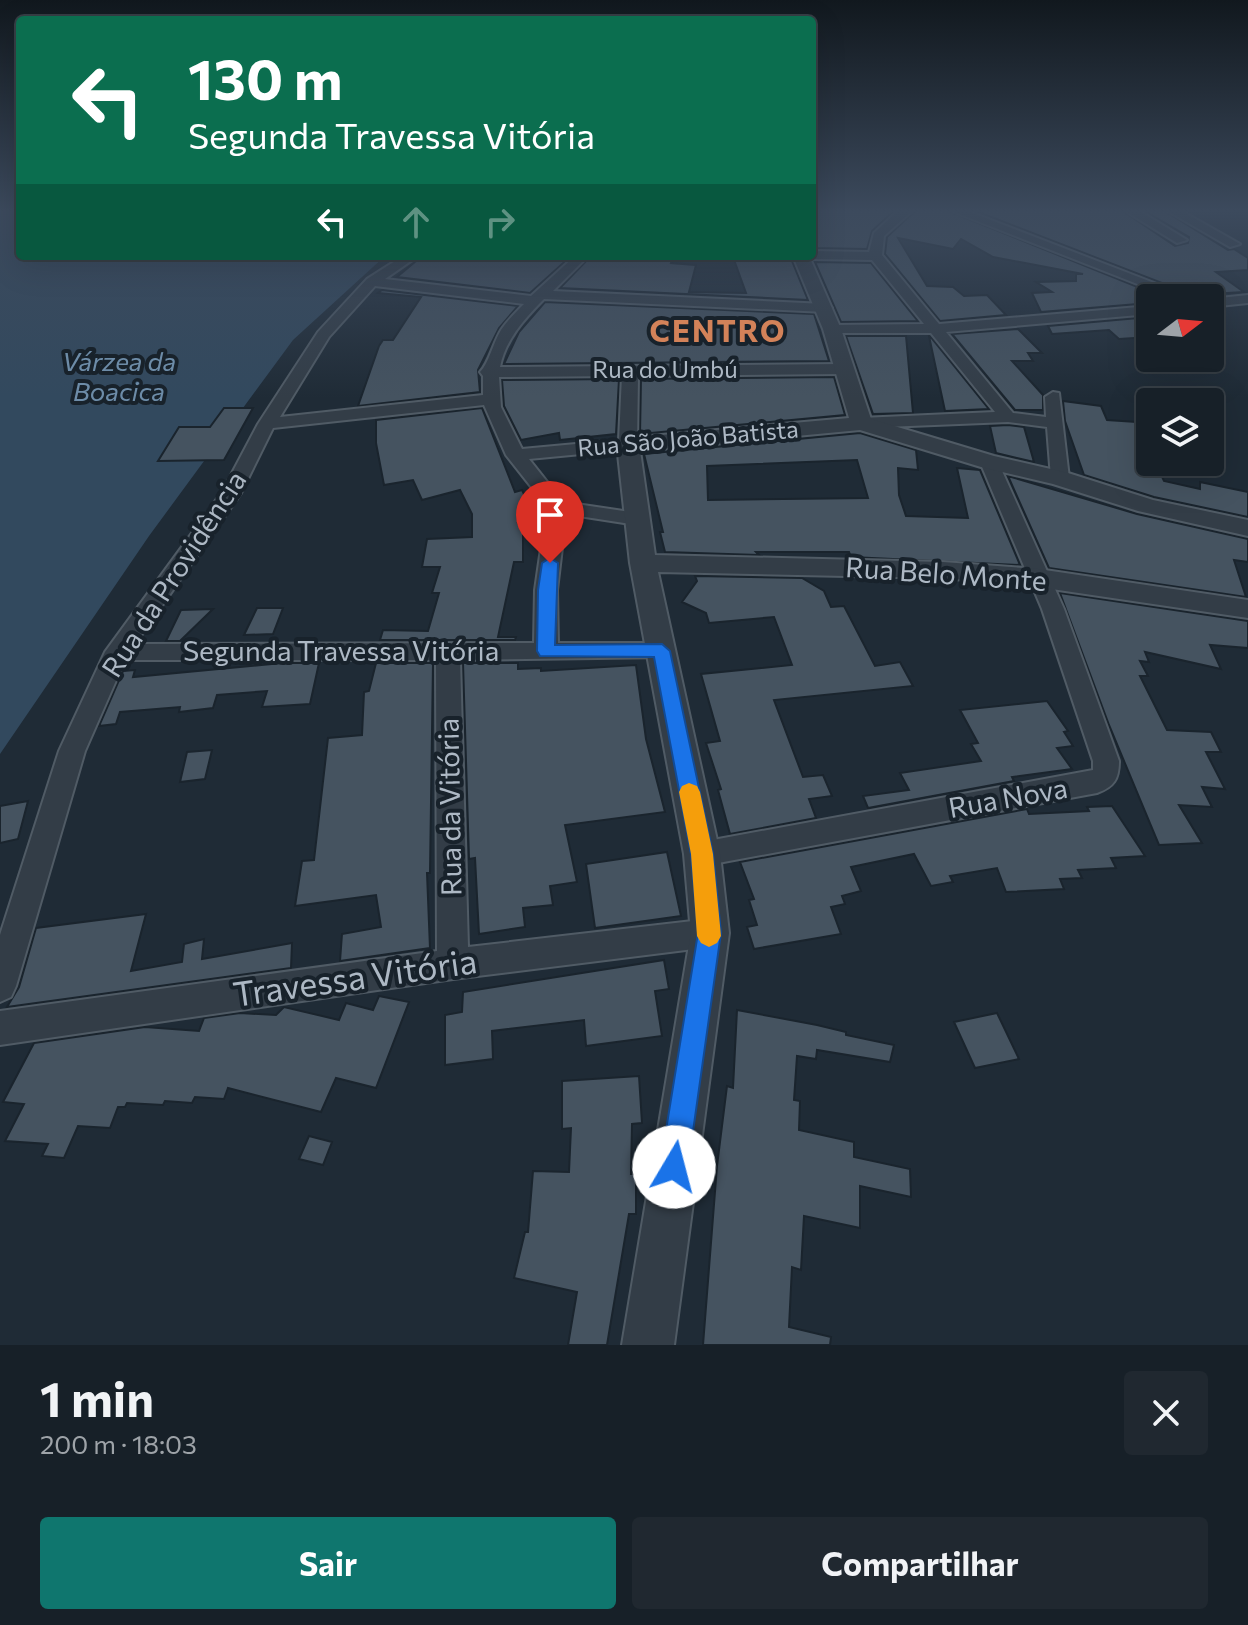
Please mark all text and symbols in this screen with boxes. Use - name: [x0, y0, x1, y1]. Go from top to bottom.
- text: 130 m: [188, 43, 343, 112]
- icon: left: [56, 48, 160, 152]
- text: Segunda Travessa Vitória: [188, 112, 595, 156]
- icon: left: [310, 200, 354, 244]
- icon: ahead: [394, 200, 438, 244]
- icon: right: [478, 200, 522, 244]
- north arrow: [1136, 284, 1224, 372]
- map controls: [1136, 284, 1224, 476]
- district label: CENTRO: [650, 311, 786, 348]
- water label: Várzea da Boacica: [62, 345, 176, 406]
- street label: Rua do Umbú: [592, 354, 738, 383]
- button: layers: [1136, 388, 1224, 476]
- street label: Rua São João Batista: [576, 413, 800, 462]
- street label: Rua da Providência: [94, 464, 253, 683]
- pin: [516, 481, 584, 563]
- icon: arrive: [528, 493, 572, 537]
- street label: Rua Belo Monte: [844, 549, 1048, 597]
- street label: Segunda Travessa Vitória: [183, 633, 499, 667]
- street label: Rua da Vitória: [430, 718, 468, 896]
- street label: Rua Nova: [946, 770, 1070, 824]
- street label: Travessa Vitória: [230, 938, 479, 1014]
- position arrow: [632, 1125, 716, 1209]
- text: 1 min: [40, 1368, 154, 1427]
- button: close: [1124, 1371, 1208, 1455]
- text: 200 m · 18:03: [40, 1428, 197, 1459]
- button: Sair: [40, 1517, 616, 1609]
- button: Compartilhar: [632, 1517, 1208, 1609]

